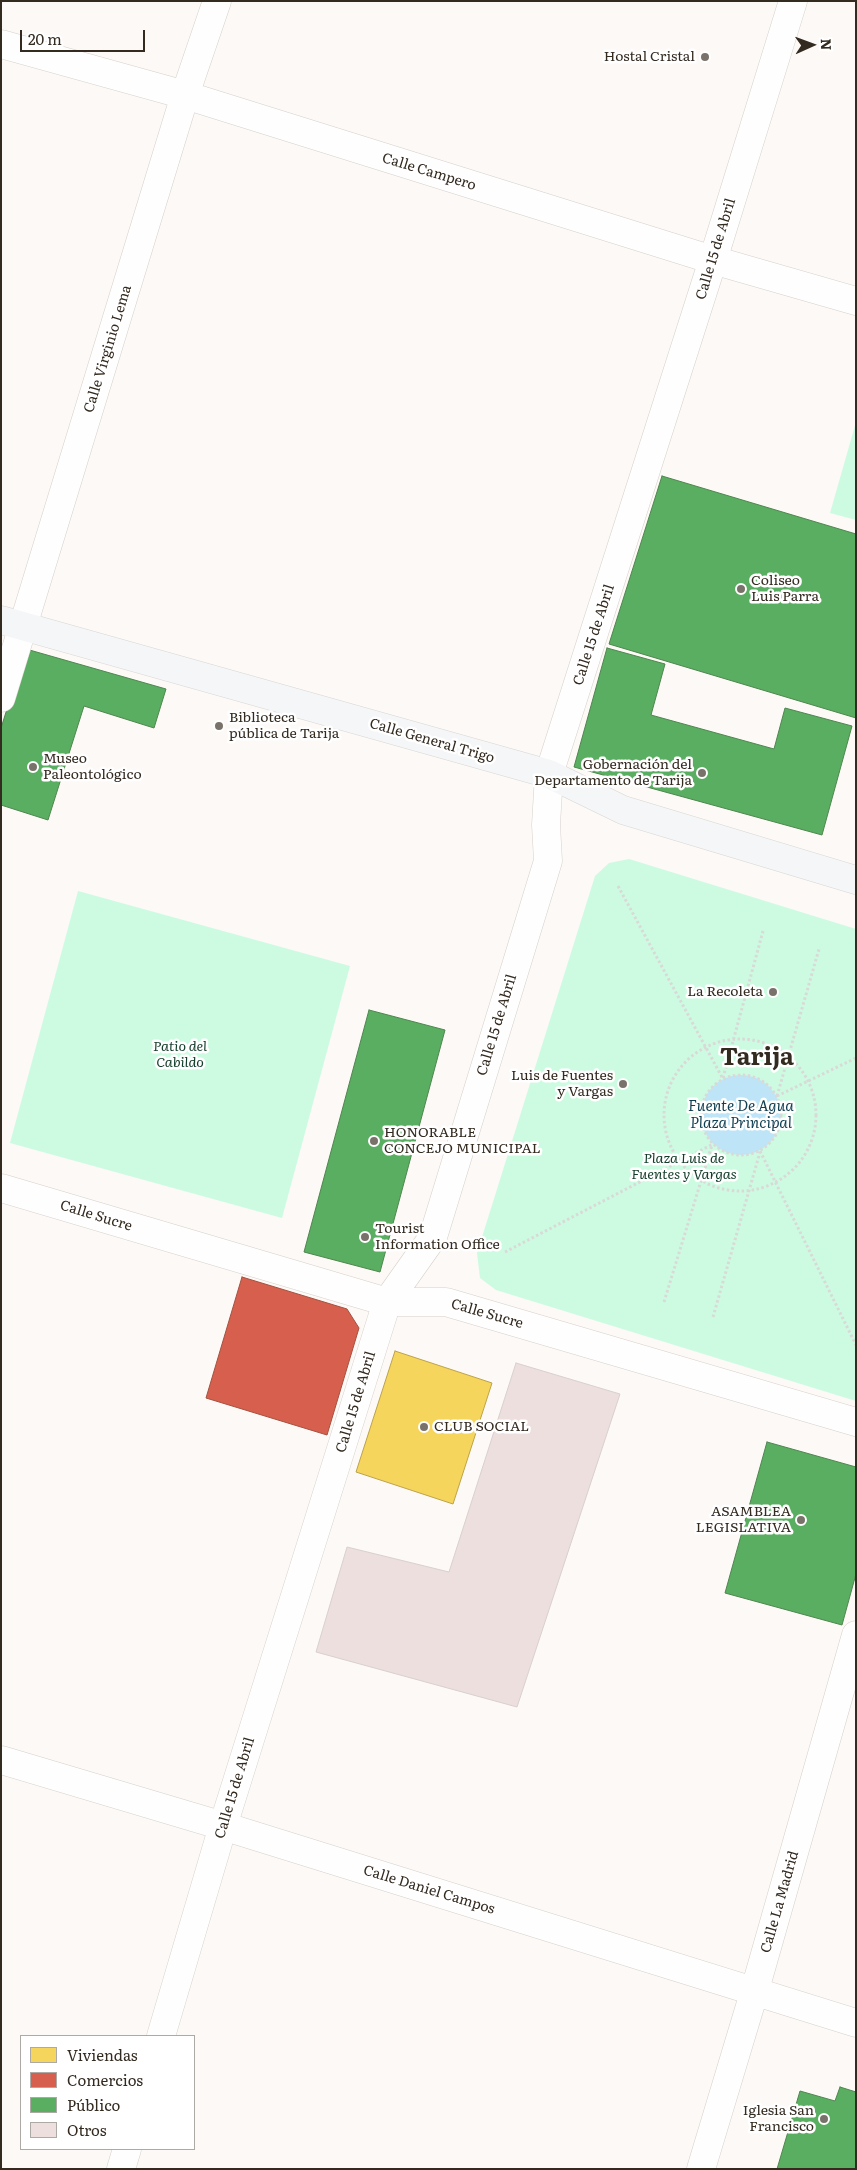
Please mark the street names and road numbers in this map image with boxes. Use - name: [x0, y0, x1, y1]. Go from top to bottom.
- street label: Calle Campero: [380, 150, 478, 194]
- street label: Calle 15 de Abril: [693, 196, 739, 302]
- street label: Calle Virginio Lema: [81, 283, 135, 415]
- street label: Calle 15 de Abril: [570, 583, 618, 687]
- street label: Calle General Trigo: [368, 715, 496, 767]
- street label: Calle 15 de Abril: [474, 972, 520, 1078]
- street label: Calle Sucre: [58, 1197, 134, 1235]
- street label: Calle Sucre: [449, 1296, 525, 1332]
- street label: Calle 15 de Abril: [333, 1349, 379, 1455]
- street label: Calle 15 de Abril: [212, 1735, 258, 1841]
- street label: Calle La Madrid: [757, 1849, 803, 1955]
- street label: Calle Daniel Campos: [361, 1862, 497, 1918]

